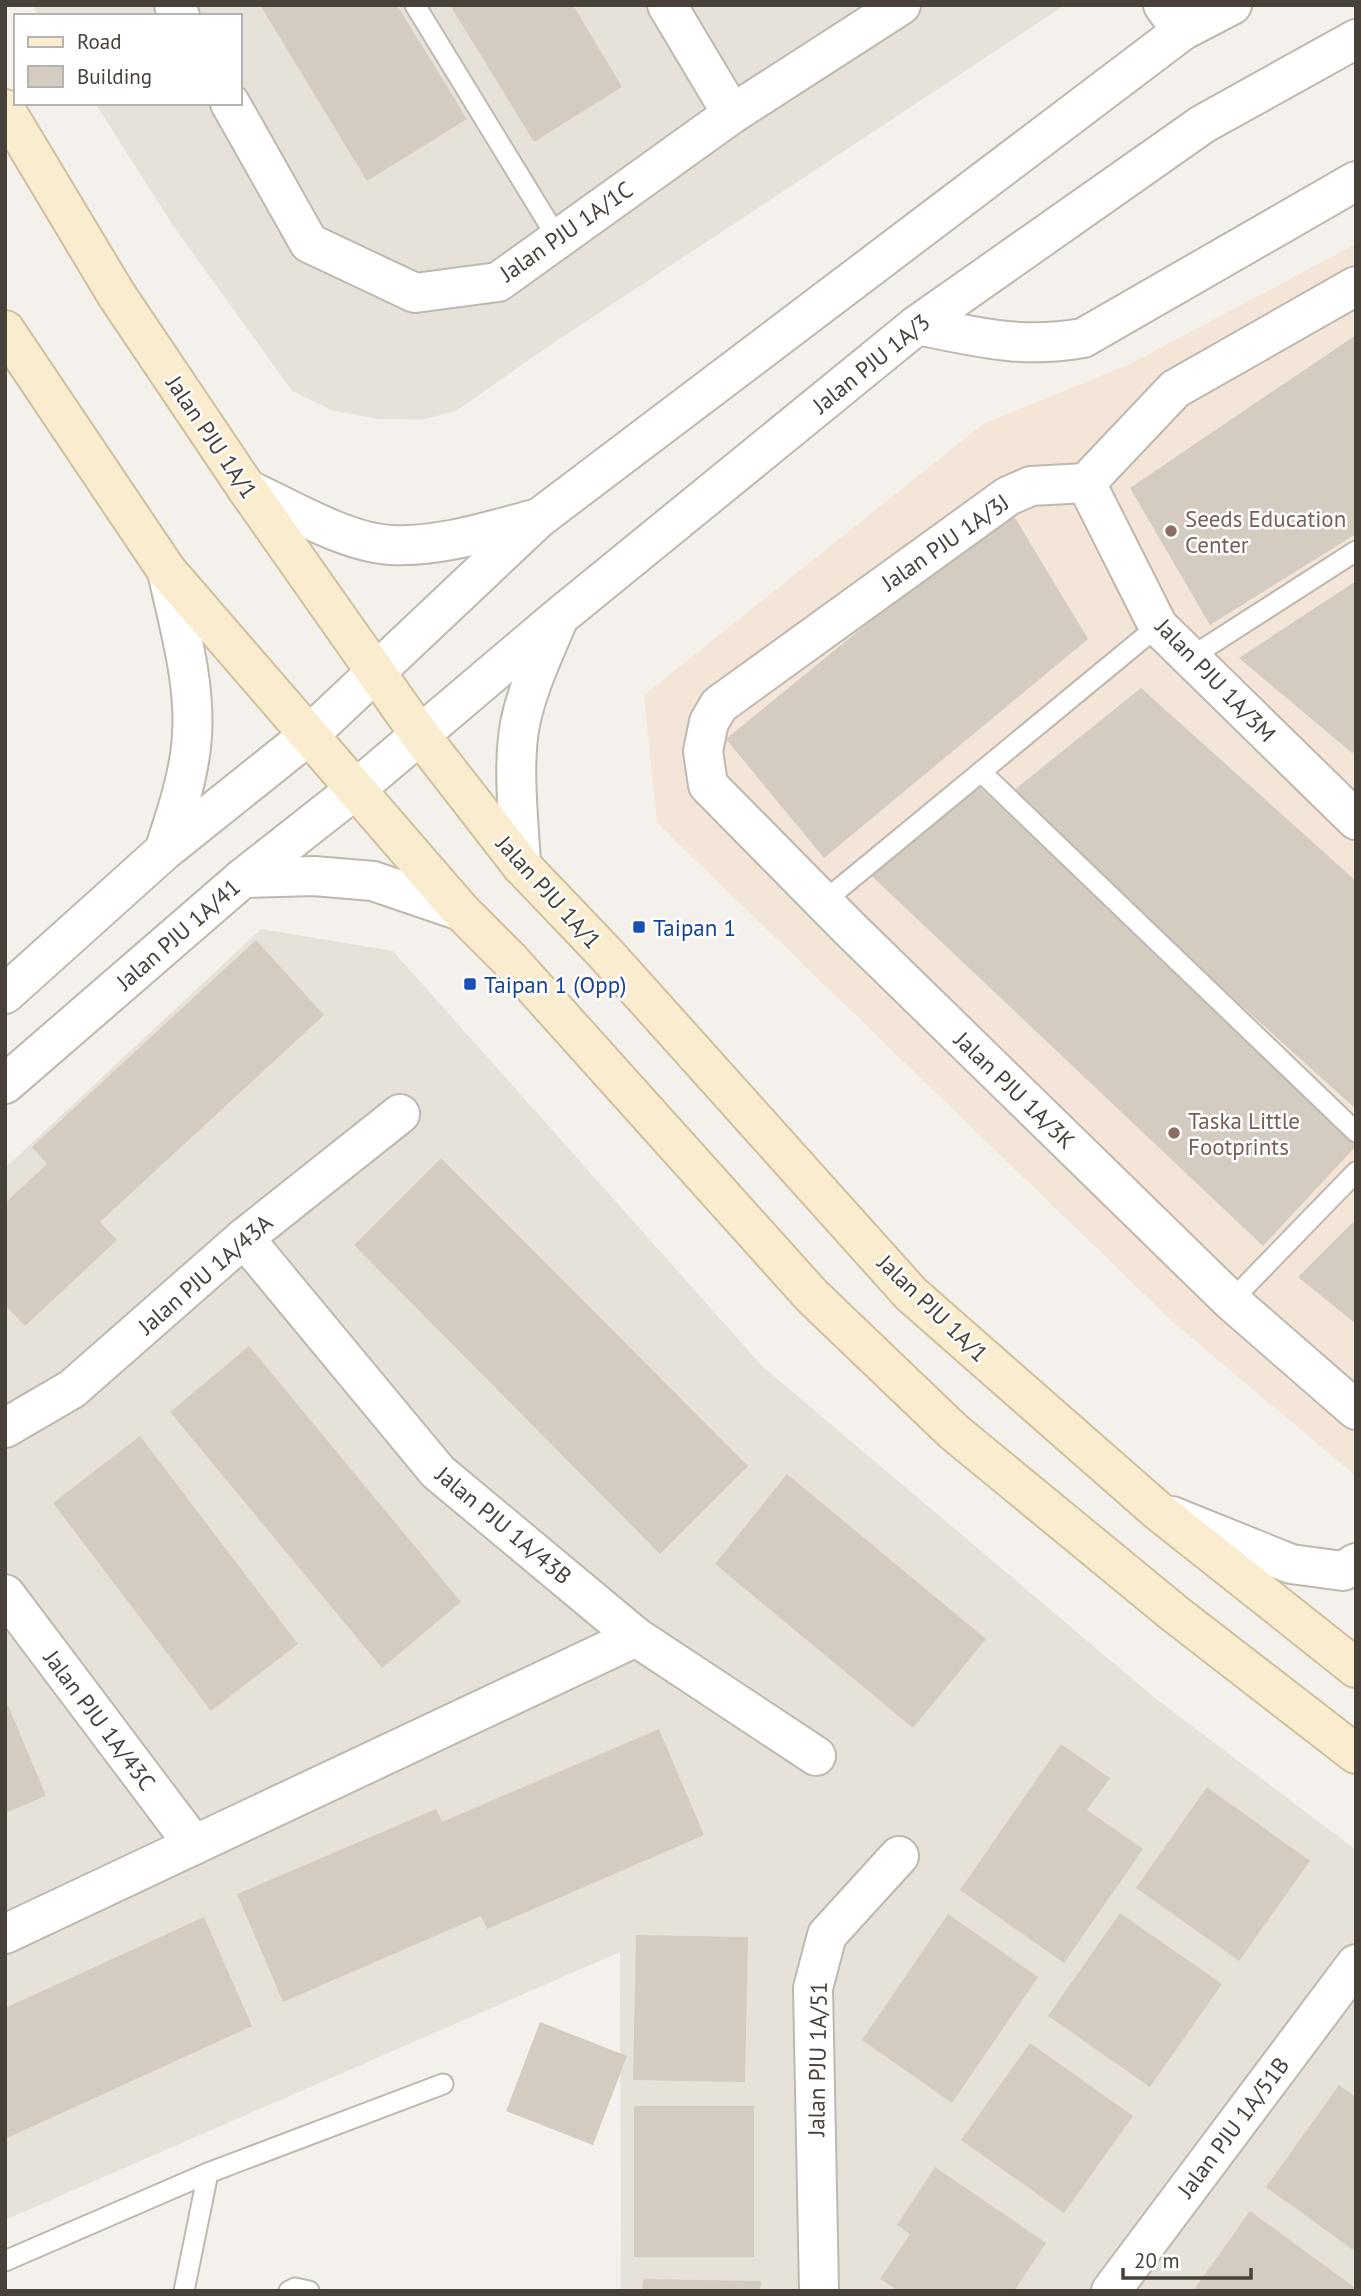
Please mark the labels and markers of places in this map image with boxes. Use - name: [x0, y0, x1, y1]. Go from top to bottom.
- place label: Seeds Education Center: [1185, 504, 1346, 559]
- marker: Seeds Education Center: [1163, 523, 1179, 539]
- place label: Taipan 1: [653, 913, 736, 942]
- marker: Taipan 1: [631, 919, 647, 935]
- place label: Taipan 1 (Opp): [484, 970, 627, 999]
- marker: Taipan 1 (Opp): [462, 976, 478, 992]
- place label: Taska Little Footprints: [1188, 1106, 1300, 1161]
- marker: Taska Little Footprints: [1166, 1125, 1182, 1141]

